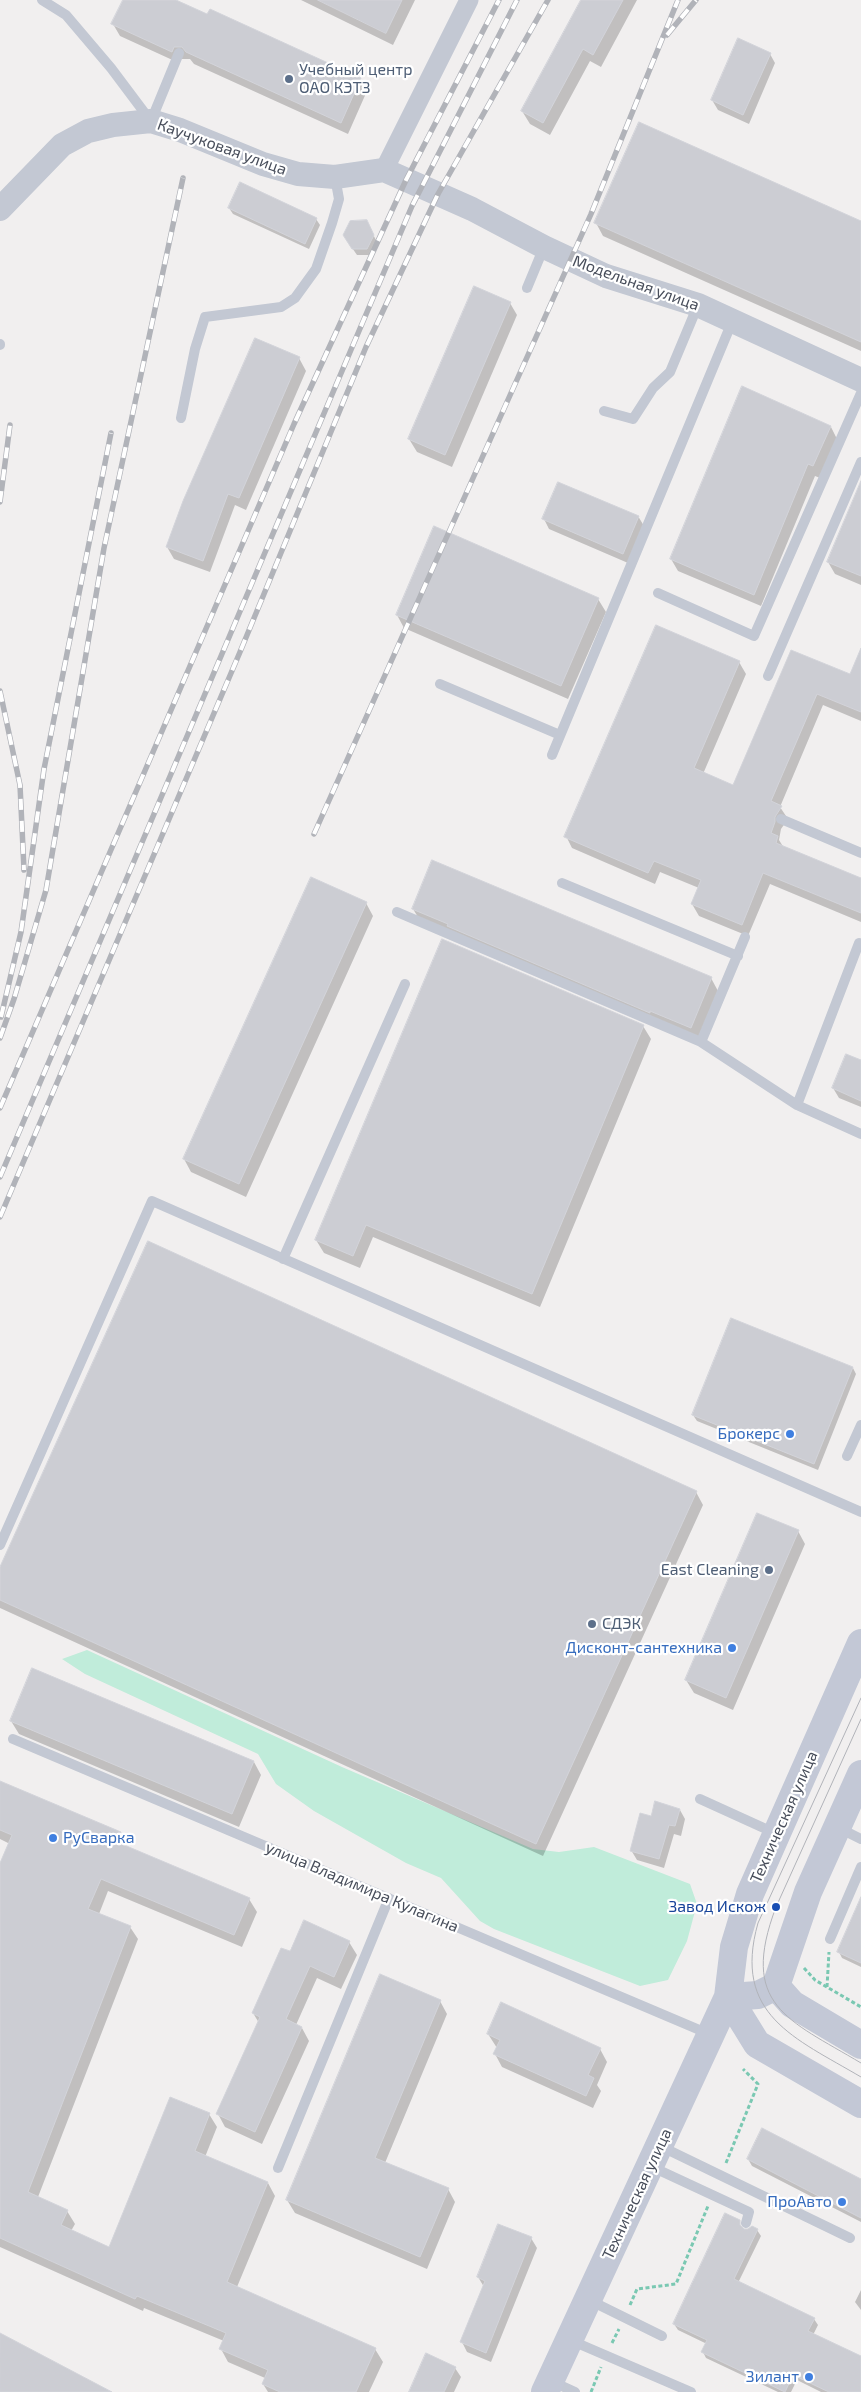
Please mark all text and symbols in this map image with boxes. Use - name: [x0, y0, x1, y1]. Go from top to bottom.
- place label: Учебный центр ОАО КЭТЗ: [299, 60, 413, 98]
- marker: Учебный центр ОАО КЭТЗ: [283, 73, 295, 85]
- street label: Каучуковая улица: [155, 115, 289, 179]
- street label: Модельная улица: [570, 251, 702, 315]
- place label: Брокерс: [718, 1424, 780, 1444]
- marker: Брокерс: [784, 1428, 796, 1440]
- place label: East Cleaning: [661, 1560, 759, 1580]
- marker: East Cleaning: [763, 1564, 775, 1576]
- place label: СДЭК: [602, 1614, 641, 1634]
- marker: СДЭК: [586, 1618, 598, 1630]
- place label: Дисконт-сантехника: [566, 1638, 722, 1658]
- marker: Дисконт-сантехника: [726, 1642, 738, 1654]
- street label: Техническая улица: [746, 1748, 822, 1886]
- place label: РуСварка: [63, 1828, 135, 1848]
- marker: РуСварка: [47, 1832, 59, 1844]
- street label: улица Владимира Кулагина: [263, 1838, 461, 1936]
- place label: Завод Искож: [668, 1897, 766, 1917]
- marker: Завод Искож: [770, 1901, 782, 1913]
- street label: Техническая улица: [598, 2125, 676, 2263]
- place label: ПроАвто: [767, 2192, 832, 2212]
- marker: ПроАвто: [836, 2196, 848, 2208]
- place label: Зилант: [746, 2367, 799, 2387]
- marker: Зилант: [803, 2371, 815, 2383]

